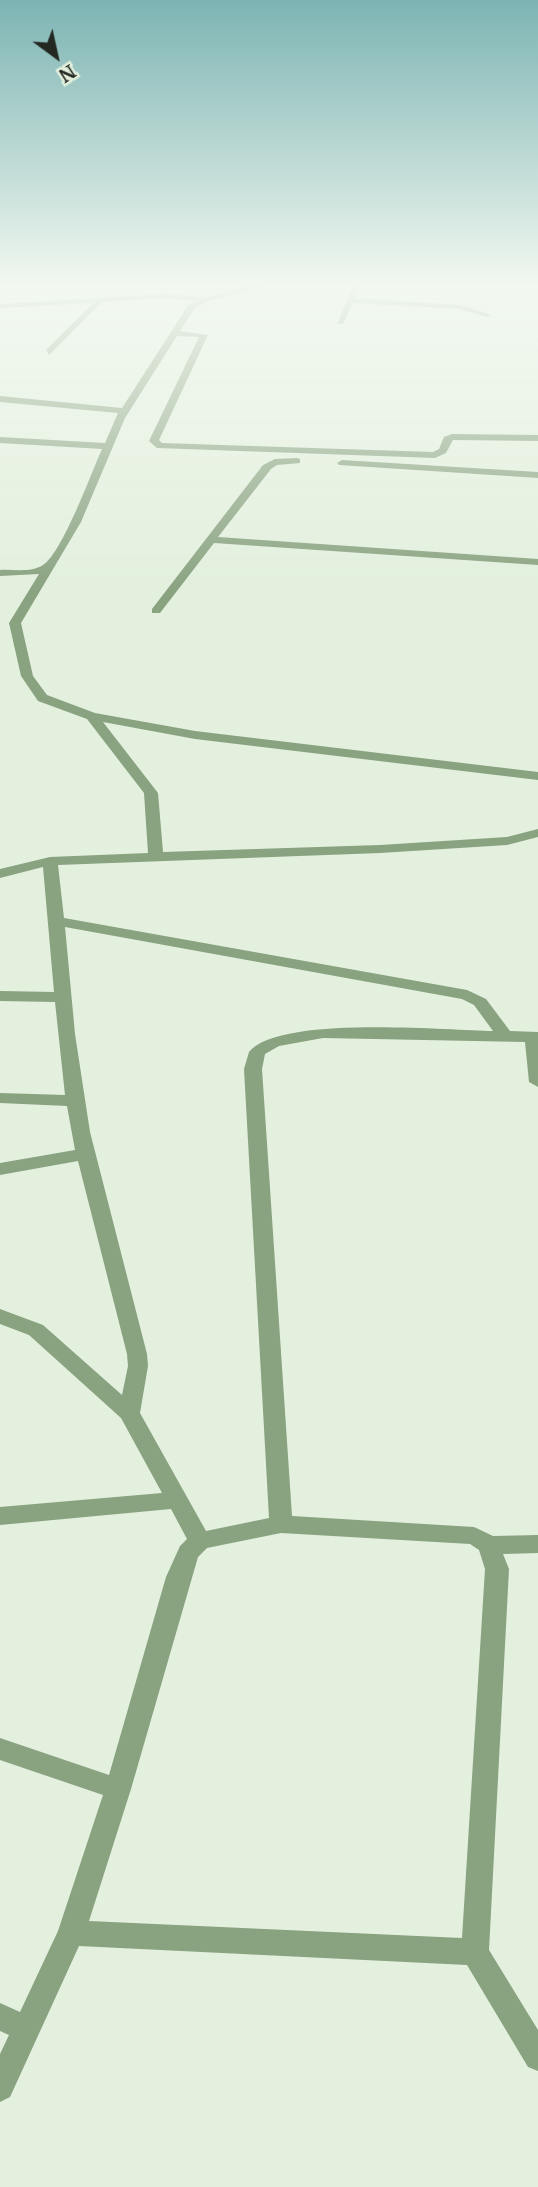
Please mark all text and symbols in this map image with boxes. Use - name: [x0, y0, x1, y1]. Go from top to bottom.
- north arrow: [21, 21, 91, 91]
- text: N: [55, 59, 80, 88]

